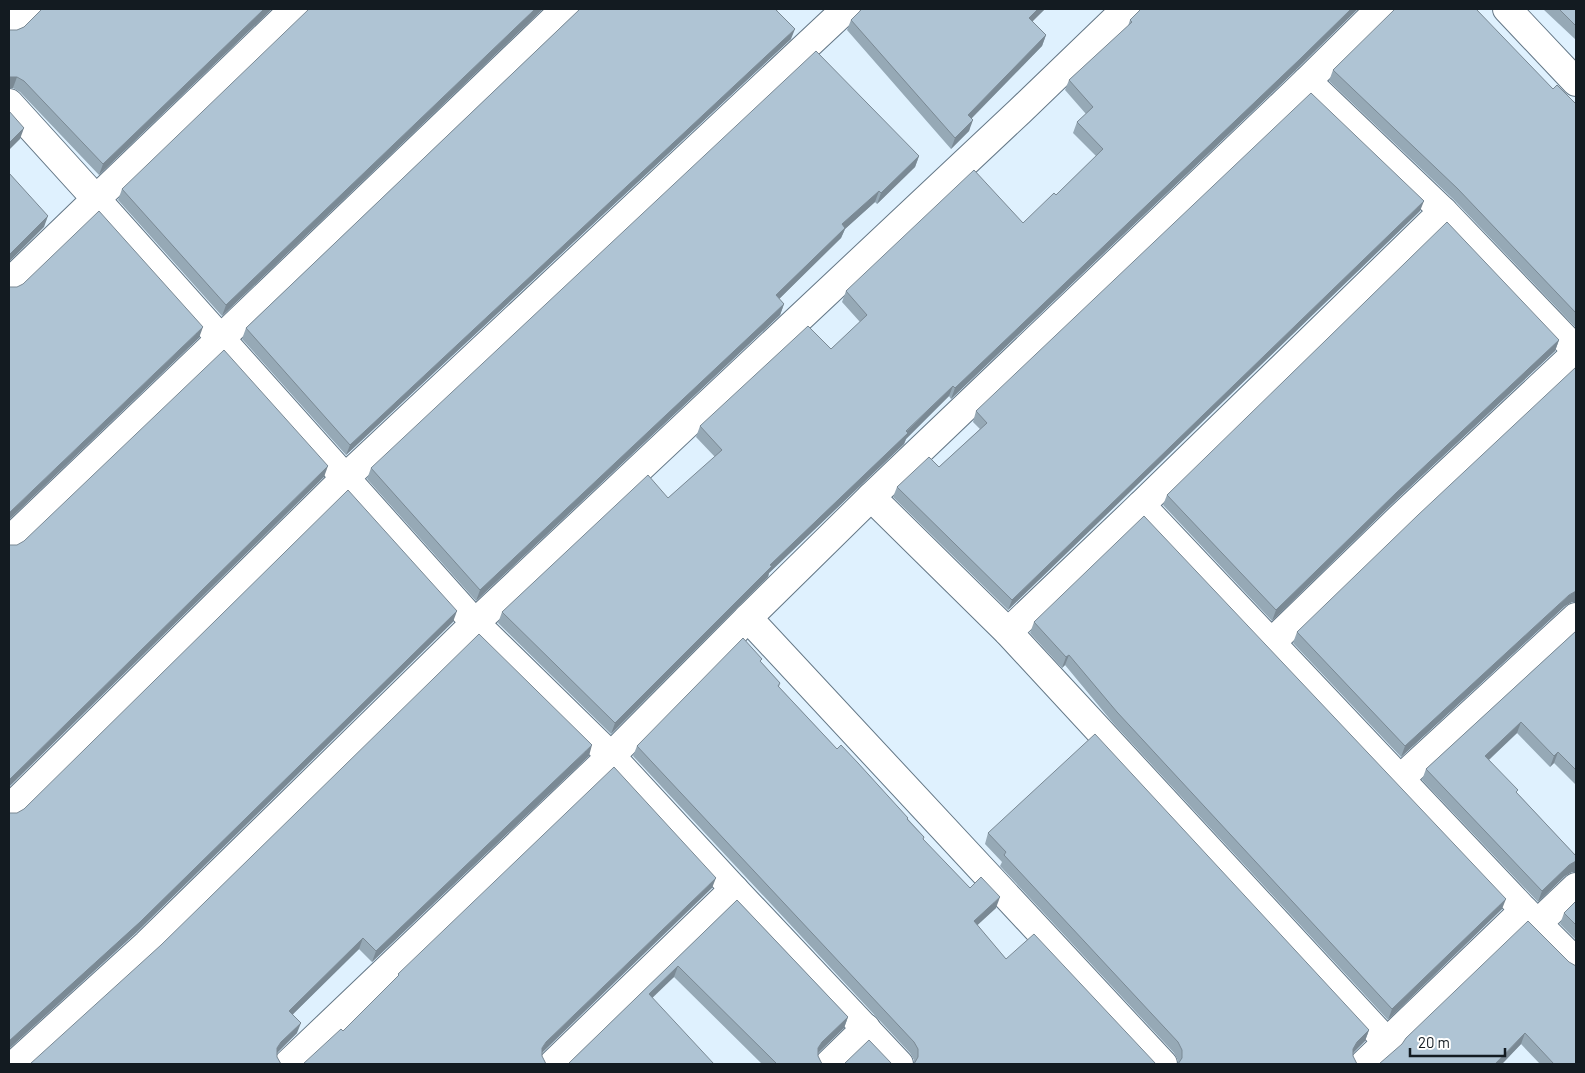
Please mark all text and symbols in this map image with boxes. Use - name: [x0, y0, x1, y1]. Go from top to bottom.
- scale bar: [1410, 1026, 1505, 1058]
- text: 20 m: [1418, 1033, 1450, 1051]

